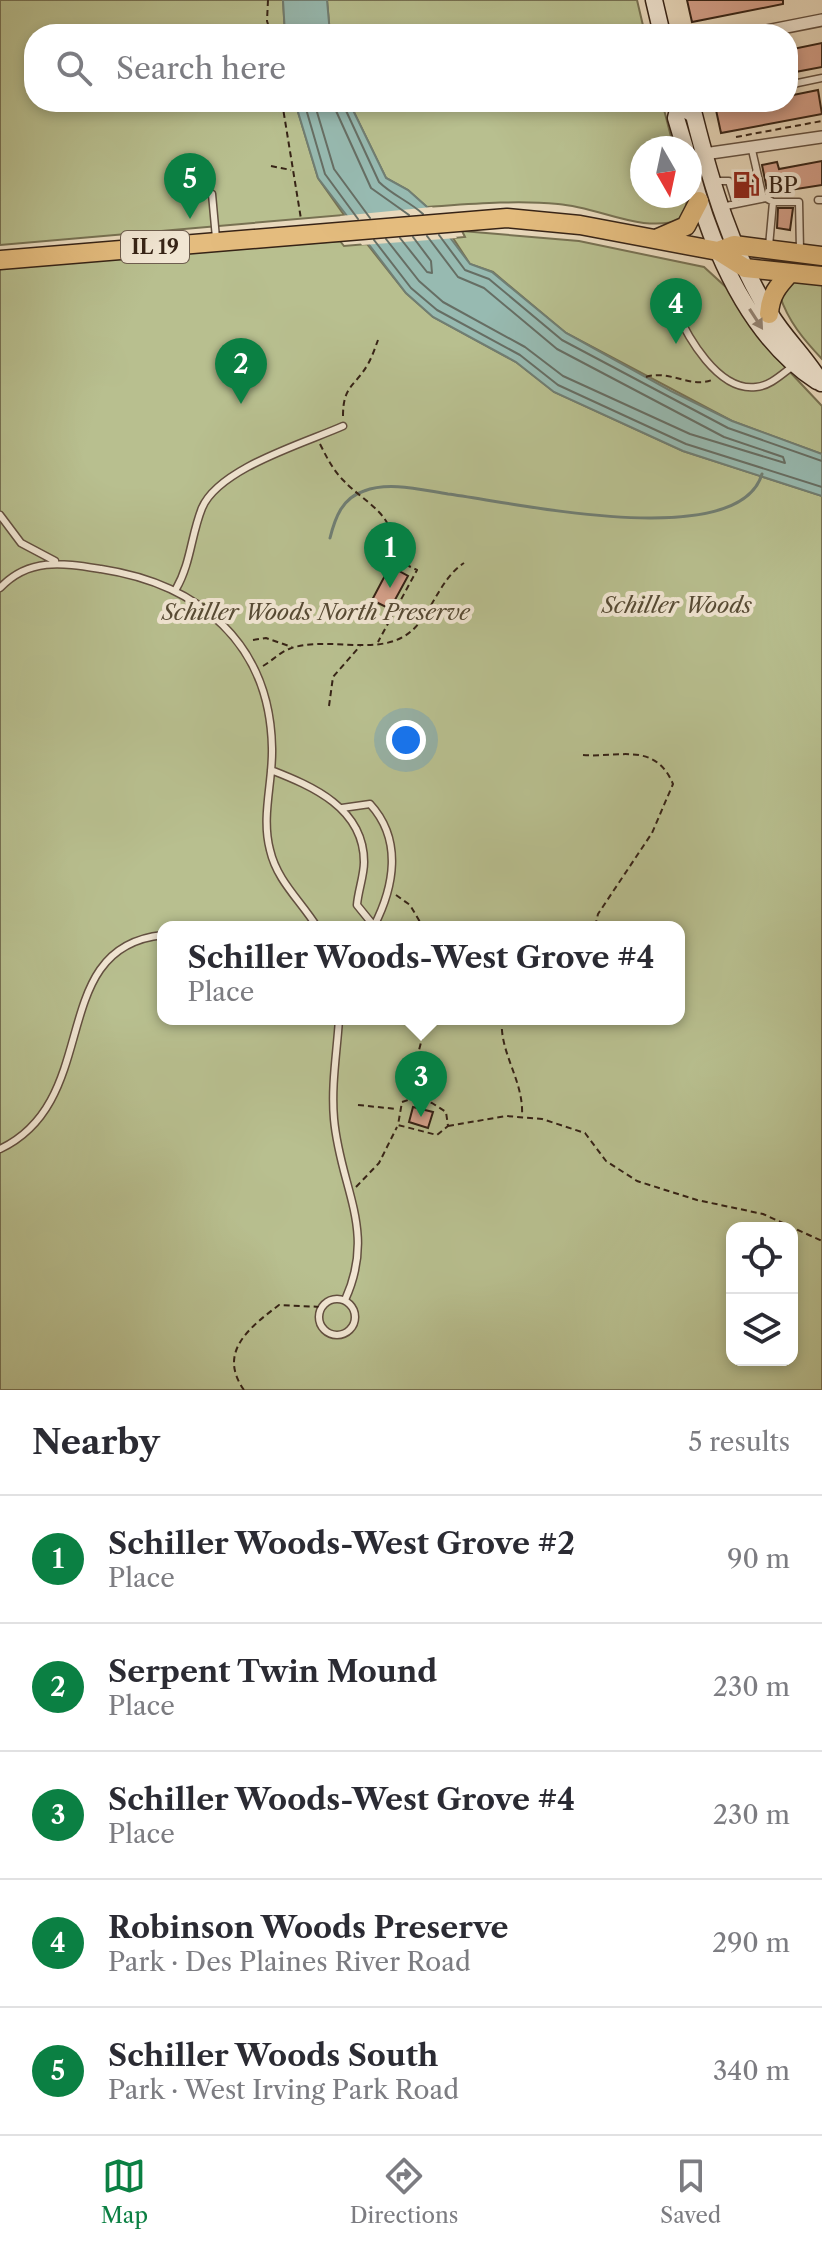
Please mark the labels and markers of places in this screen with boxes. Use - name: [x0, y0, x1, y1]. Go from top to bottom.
- pin: 5: [164, 153, 216, 219]
- fuel station icon: BP: [731, 170, 761, 200]
- place label: BP: [768, 172, 798, 199]
- pin: 4: [650, 278, 702, 344]
- pin: 2: [215, 338, 267, 404]
- pin: 1: [364, 522, 416, 588]
- pin: 3: [395, 1051, 447, 1117]

